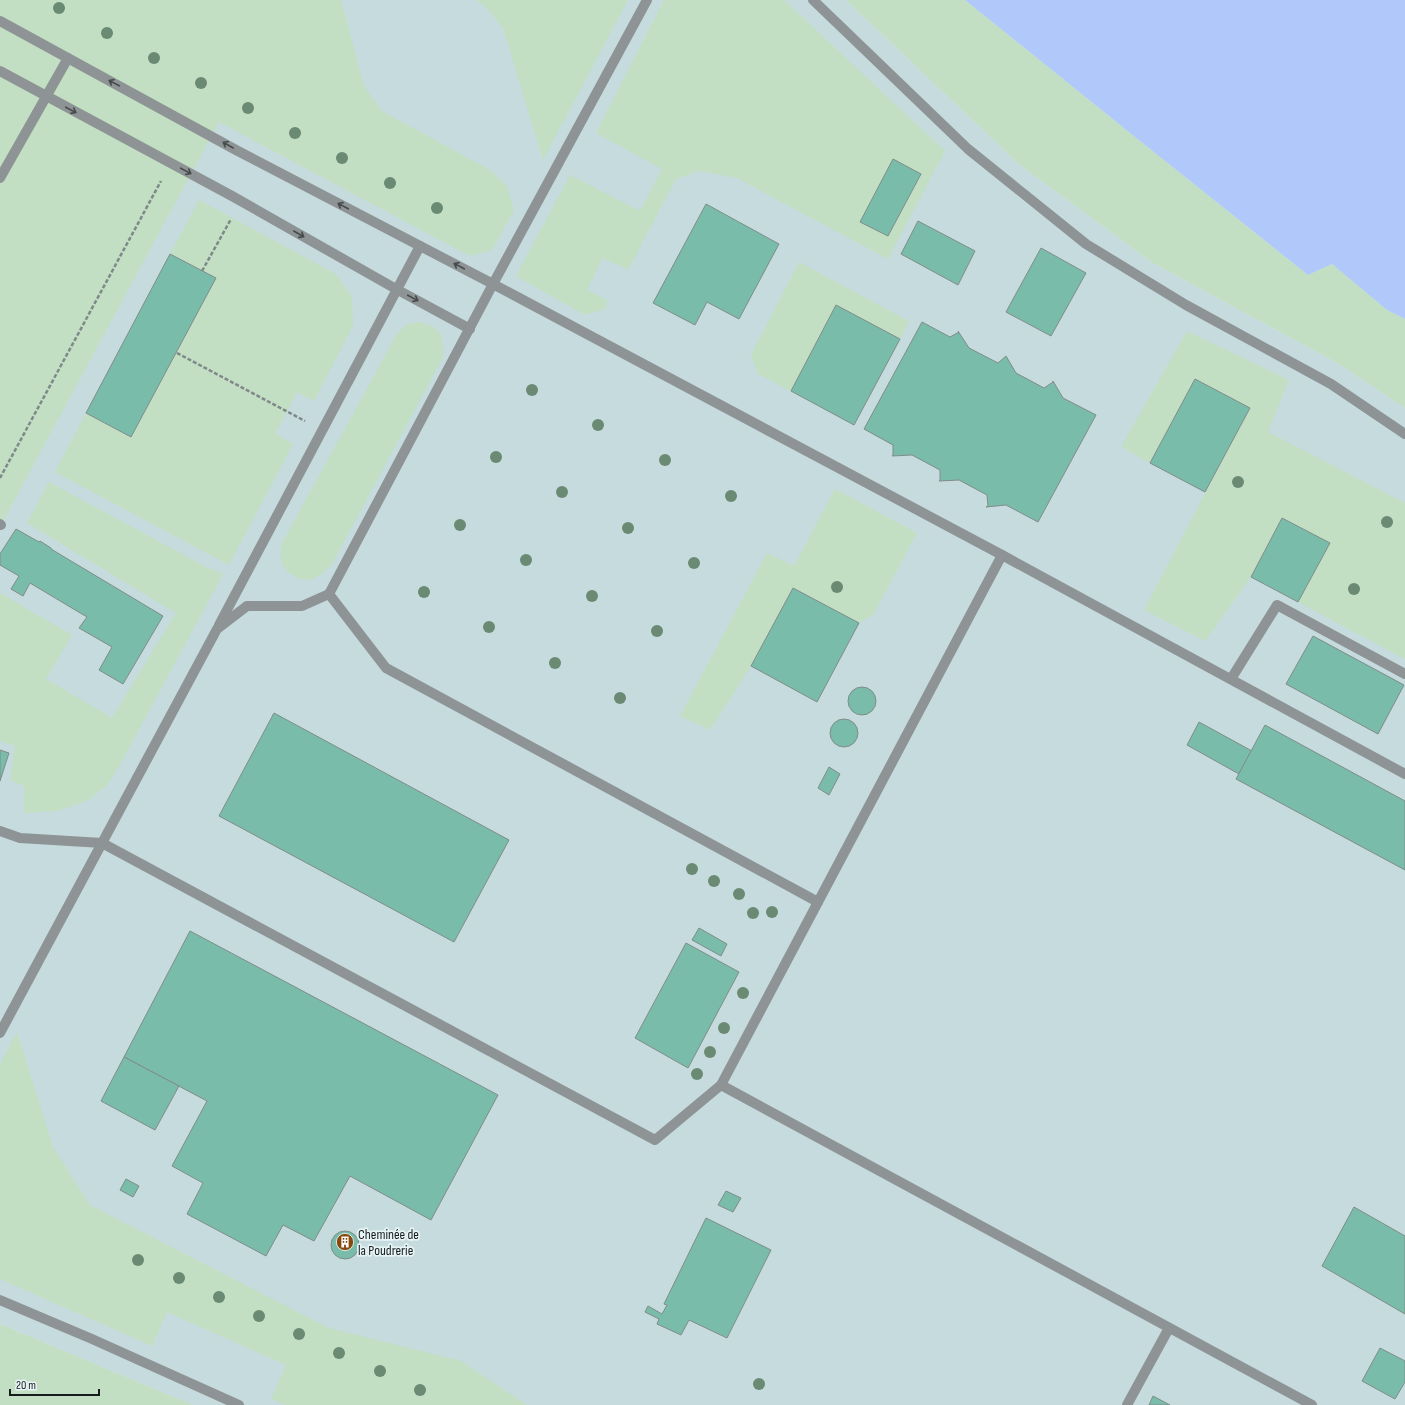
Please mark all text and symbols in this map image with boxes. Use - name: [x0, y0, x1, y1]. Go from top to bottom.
- one-way arrow: [108, 79, 120, 86]
- one-way arrow: [65, 106, 77, 114]
- one-way arrow: [222, 141, 234, 149]
- one-way arrow: [180, 168, 192, 175]
- one-way arrow: [338, 201, 350, 209]
- one-way arrow: [293, 231, 305, 239]
- one-way arrow: [453, 262, 465, 269]
- one-way arrow: [406, 295, 418, 303]
- place label: Cheminée de la Poudrerie: [358, 1226, 419, 1259]
- building icon: Cheminée de la Poudrerie: [335, 1232, 355, 1252]
- scale bar: [10, 1371, 99, 1397]
- text: 20 m: [16, 1378, 36, 1393]

